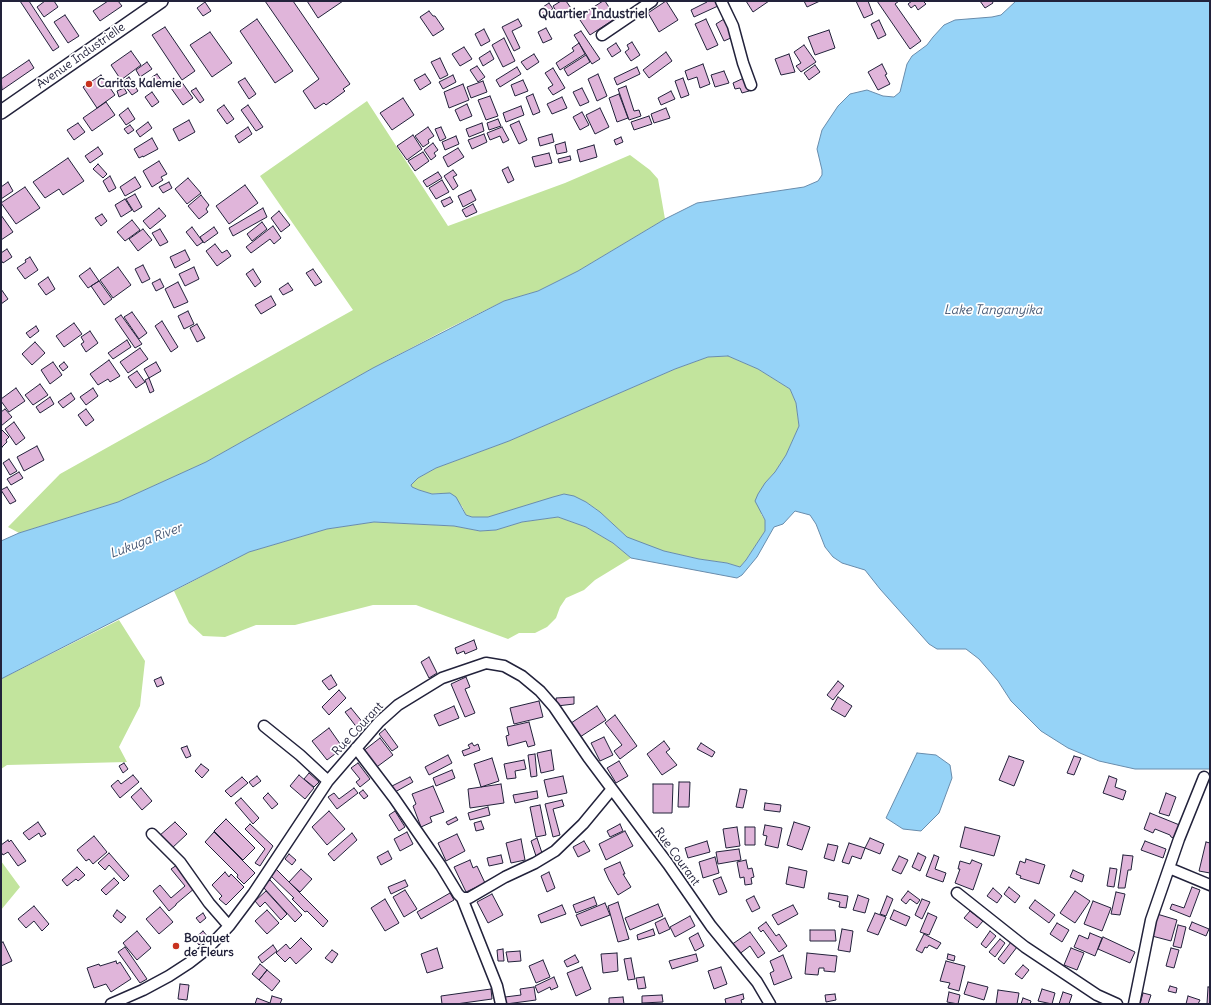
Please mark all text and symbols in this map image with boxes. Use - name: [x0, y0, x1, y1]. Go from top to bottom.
- district label: Quartier Industriel: [538, 6, 648, 22]
- street label: Avenue Industrielle: [34, 20, 128, 92]
- place label: Caritas Kalemie: [97, 77, 181, 91]
- marker: Caritas Kalemie: [84, 79, 94, 89]
- water label: Lake Tanganyika: [944, 302, 1042, 318]
- water label: Lukuga River: [108, 520, 184, 562]
- street label: Rue Courant: [330, 699, 386, 759]
- street label: Rue Courant: [651, 825, 703, 889]
- place label: Bouquet de Fleurs: [184, 932, 234, 960]
- marker: Bouquet de Fleurs: [171, 941, 181, 951]

